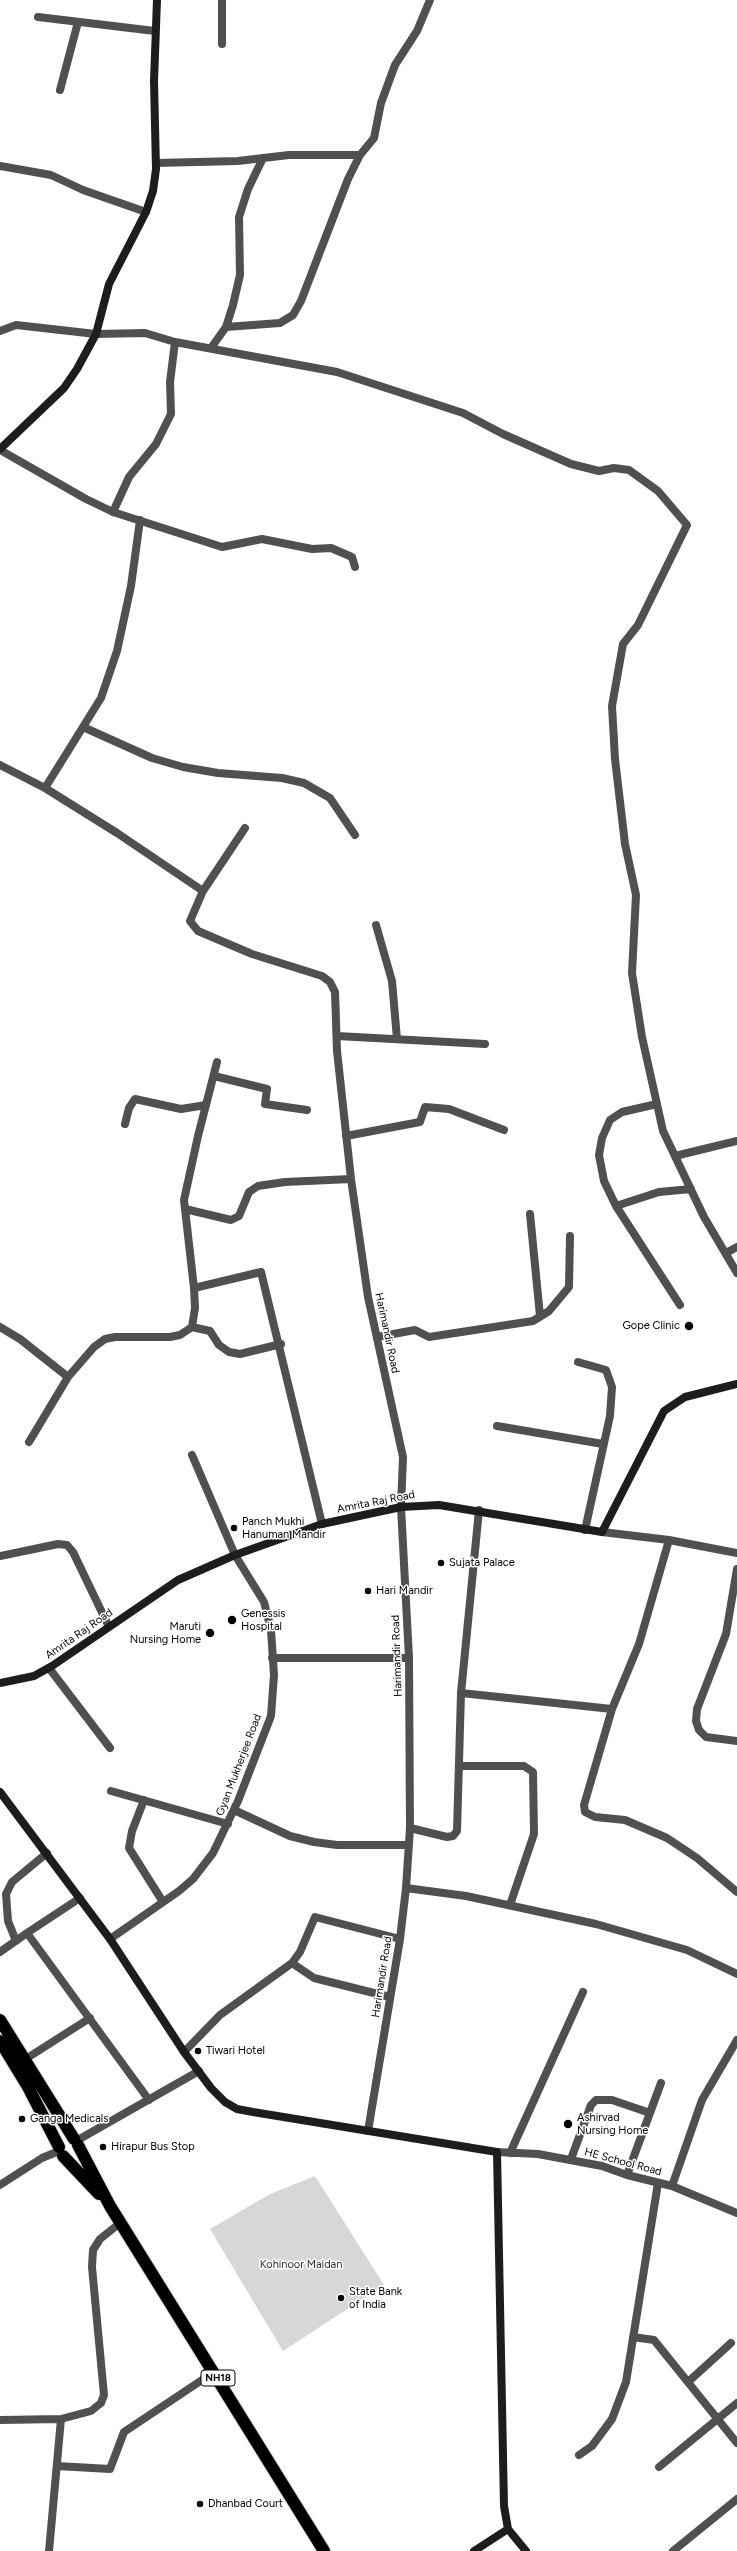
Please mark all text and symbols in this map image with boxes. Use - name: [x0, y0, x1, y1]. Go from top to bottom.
- street label: Harimandir Road: [372, 1292, 402, 1374]
- place label: Gope Clinic: [622, 1319, 680, 1333]
- marker: Gope Clinic: [683, 1320, 695, 1332]
- street label: Amrita Raj Road: [336, 1488, 416, 1516]
- place label: Panch Mukhi Hanuman Mandir: [242, 1515, 326, 1541]
- marker: Panch Mukhi Hanuman Mandir: [229, 1523, 239, 1533]
- place label: Sujata Palace: [449, 1556, 515, 1570]
- marker: Sujata Palace: [436, 1558, 446, 1568]
- place label: Hari Mandir: [376, 1584, 433, 1598]
- marker: Hari Mandir: [363, 1586, 373, 1596]
- street label: Amrita Raj Road: [43, 1606, 115, 1662]
- place label: Genessis Hospital: [241, 1607, 285, 1633]
- marker: Genessis Hospital: [226, 1614, 238, 1626]
- street label: Harimandir Road: [389, 1615, 405, 1697]
- place label: Maruti Nursing Home: [130, 1620, 201, 1646]
- marker: Maruti Nursing Home: [204, 1627, 216, 1639]
- street label: Gyan Mukherjee Road: [213, 1712, 265, 1818]
- street label: Harimandir Road: [369, 1935, 395, 2019]
- place label: Tiwari Hotel: [206, 2044, 265, 2058]
- marker: Tiwari Hotel: [193, 2046, 203, 2056]
- place label: Ashirvad Nursing Home: [577, 2111, 648, 2137]
- place label: Ganga Medicals: [30, 2112, 108, 2126]
- marker: Ganga Medicals: [17, 2114, 27, 2124]
- marker: Ashirvad Nursing Home: [562, 2118, 574, 2130]
- place label: Hirapur Bus Stop: [111, 2140, 195, 2154]
- marker: Hirapur Bus Stop: [98, 2142, 108, 2152]
- street label: HE School Road: [583, 2145, 663, 2179]
- park label: Kohinoor Maidan: [260, 2258, 342, 2272]
- place label: State Bank of India: [349, 2285, 402, 2311]
- marker: State Bank of India: [336, 2293, 346, 2303]
- road number: NH18: [201, 2370, 235, 2386]
- place label: Dhanbad Court: [208, 2497, 283, 2511]
- marker: Dhanbad Court: [195, 2499, 205, 2509]

